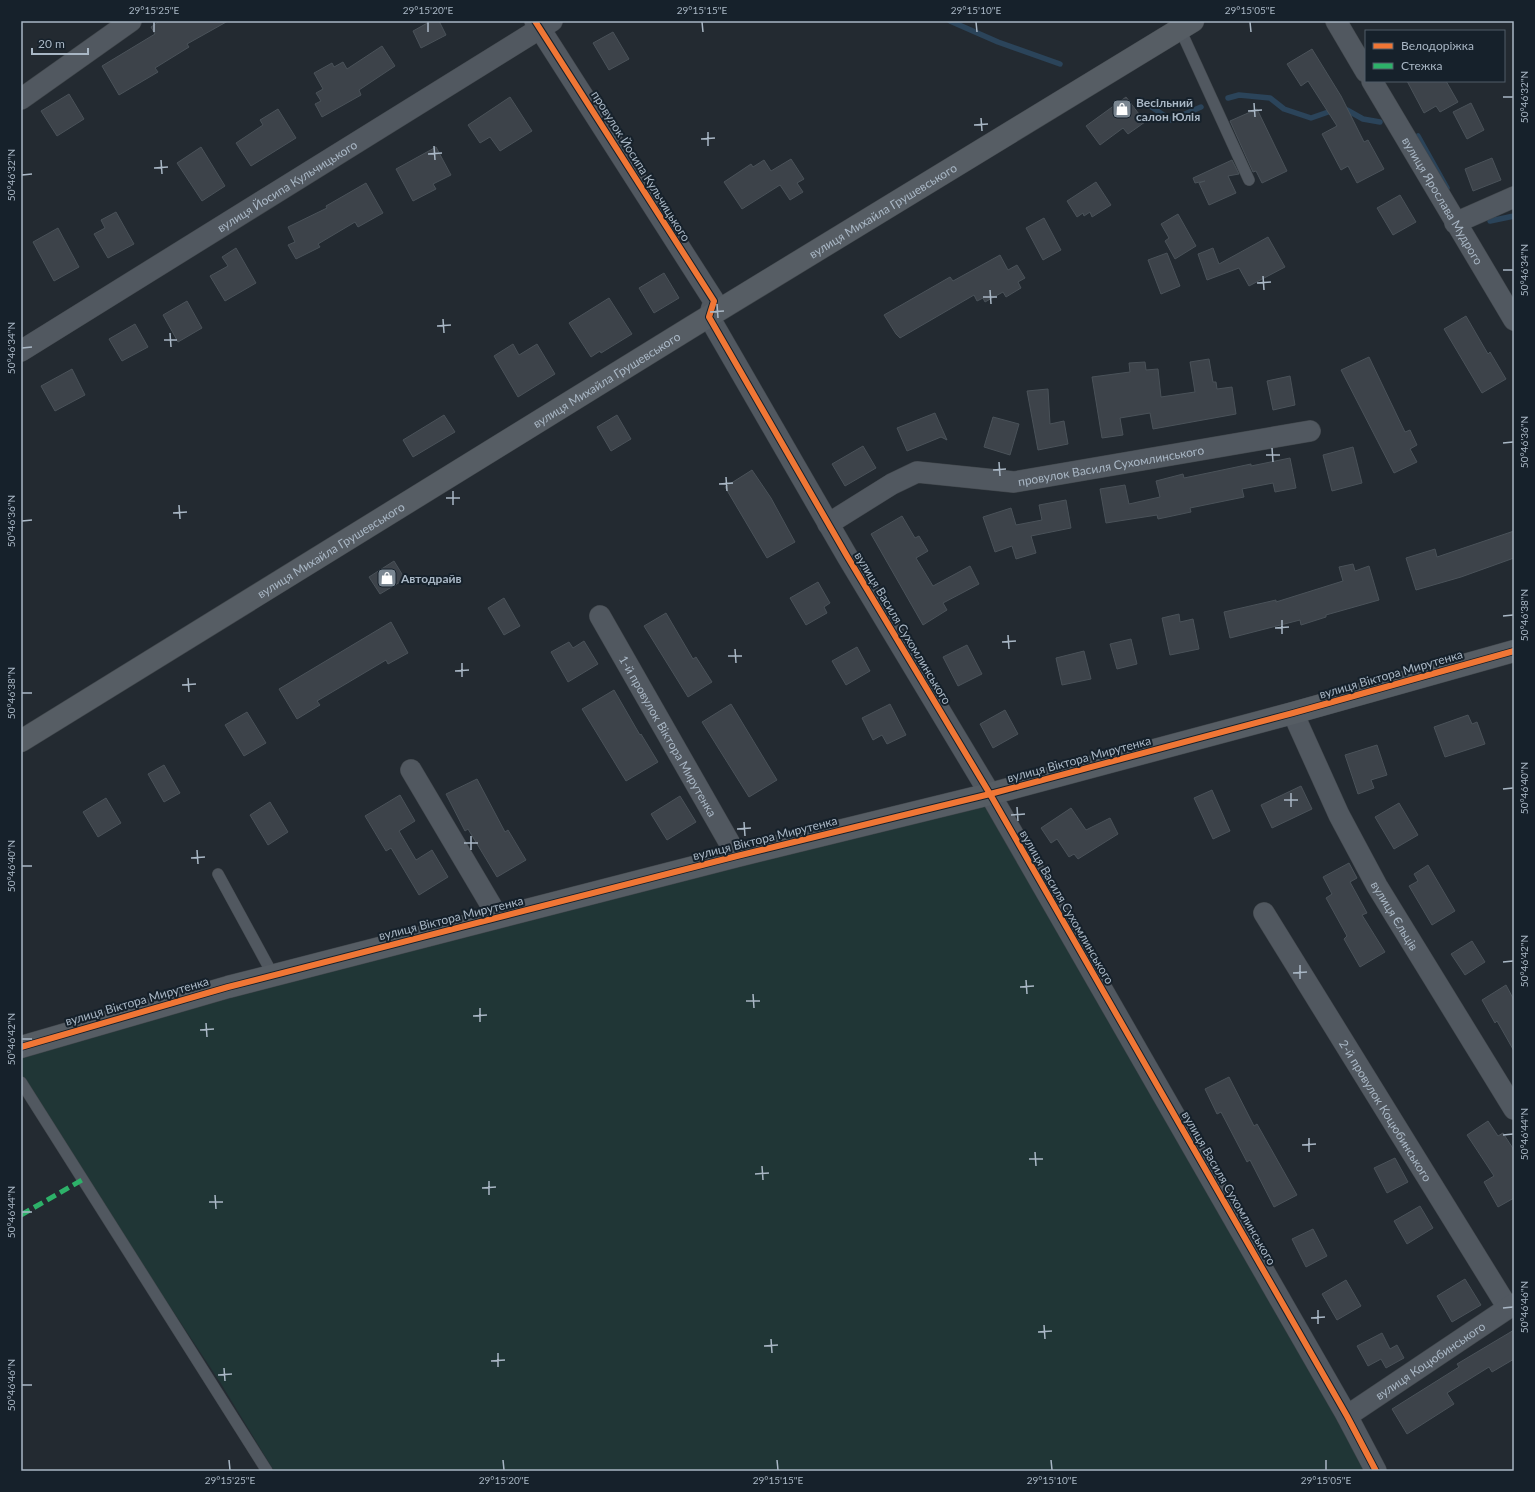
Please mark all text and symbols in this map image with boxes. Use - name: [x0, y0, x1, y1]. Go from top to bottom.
- text: 29°15'25"E: [129, 4, 179, 16]
- text: 29°15'20"E: [403, 4, 453, 16]
- text: 29°15'15"E: [677, 4, 727, 16]
- text: 29°15'10"E: [951, 4, 1001, 16]
- text: 29°15'05"E: [1225, 4, 1275, 16]
- scale bar: [32, 30, 88, 56]
- legend: [1365, 30, 1505, 82]
- text: 20 m: [38, 36, 65, 51]
- text: Велодоріжка: [1401, 38, 1474, 53]
- text: Стежка: [1401, 58, 1443, 73]
- text: 50°46'32"N: [1518, 71, 1530, 123]
- street label: провулок Йосипа Кульчицького: [588, 88, 694, 244]
- place label: Весільний салон Юлія: [1136, 95, 1200, 124]
- shop icon: Весільний салон Юлія: [1111, 98, 1133, 120]
- street label: вулиця Ярослава Мудрого: [1399, 134, 1487, 267]
- street label: вулиця Йосипа Кульчицького: [214, 137, 360, 235]
- text: 50°46'32"N: [5, 149, 17, 201]
- street label: вулиця Михайла Грушевського: [806, 159, 959, 261]
- text: 50°46'34"N: [1518, 244, 1530, 296]
- text: 50°46'34"N: [5, 322, 17, 374]
- street label: вулиця Михайла Грушевського: [530, 328, 683, 431]
- text: 50°46'36"N: [1518, 416, 1530, 468]
- street label: провулок Василя Сухомлинського: [1017, 442, 1205, 489]
- text: 50°46'36"N: [5, 495, 17, 547]
- street label: вулиця Михайла Грушевського: [254, 499, 407, 601]
- street label: вулиця Василя Сухомлинського: [851, 549, 955, 707]
- shop icon: Автодрайв: [376, 567, 398, 589]
- place label: Автодрайв: [400, 571, 462, 586]
- text: 50°46'38"N: [1518, 589, 1530, 641]
- street label: вулиця Віктора Мирутенка: [1318, 646, 1464, 702]
- street label: 1-й провулок Віктора Мирутенка: [616, 653, 720, 819]
- text: 50°46'38"N: [5, 667, 17, 719]
- street label: вулиця Віктора Мирутенка: [1005, 733, 1153, 785]
- text: 50°46'40"N: [1518, 762, 1530, 814]
- street label: вулиця Віктора Мирутенка: [691, 813, 839, 863]
- street label: вулиця Василя Сухомлинського: [1017, 827, 1117, 987]
- text: 50°46'40"N: [5, 840, 17, 892]
- street label: вулиця Єльців: [1368, 878, 1422, 953]
- street label: вулиця Віктора Мирутенка: [377, 893, 525, 943]
- text: 50°46'42"N: [1518, 935, 1530, 987]
- street label: вулиця Віктора Мирутенка: [64, 973, 210, 1029]
- text: 50°46'42"N: [5, 1013, 17, 1065]
- street label: 2-й провулок Коцюбинського: [1336, 1037, 1435, 1184]
- street label: вулиця Василя Сухомлинського: [1179, 1108, 1279, 1268]
- text: 50°46'44"N: [1518, 1108, 1530, 1160]
- text: 50°46'44"N: [5, 1186, 17, 1238]
- text: 50°46'46"N: [1518, 1281, 1530, 1333]
- street label: вулиця Коцюбинського: [1372, 1318, 1488, 1403]
- text: 50°46'46"N: [5, 1359, 17, 1411]
- text: 29°15'25"E: [205, 1474, 255, 1486]
- text: 29°15'20"E: [479, 1474, 529, 1486]
- text: 29°15'15"E: [753, 1474, 803, 1486]
- text: 29°15'10"E: [1027, 1474, 1077, 1486]
- text: 29°15'05"E: [1301, 1474, 1351, 1486]

